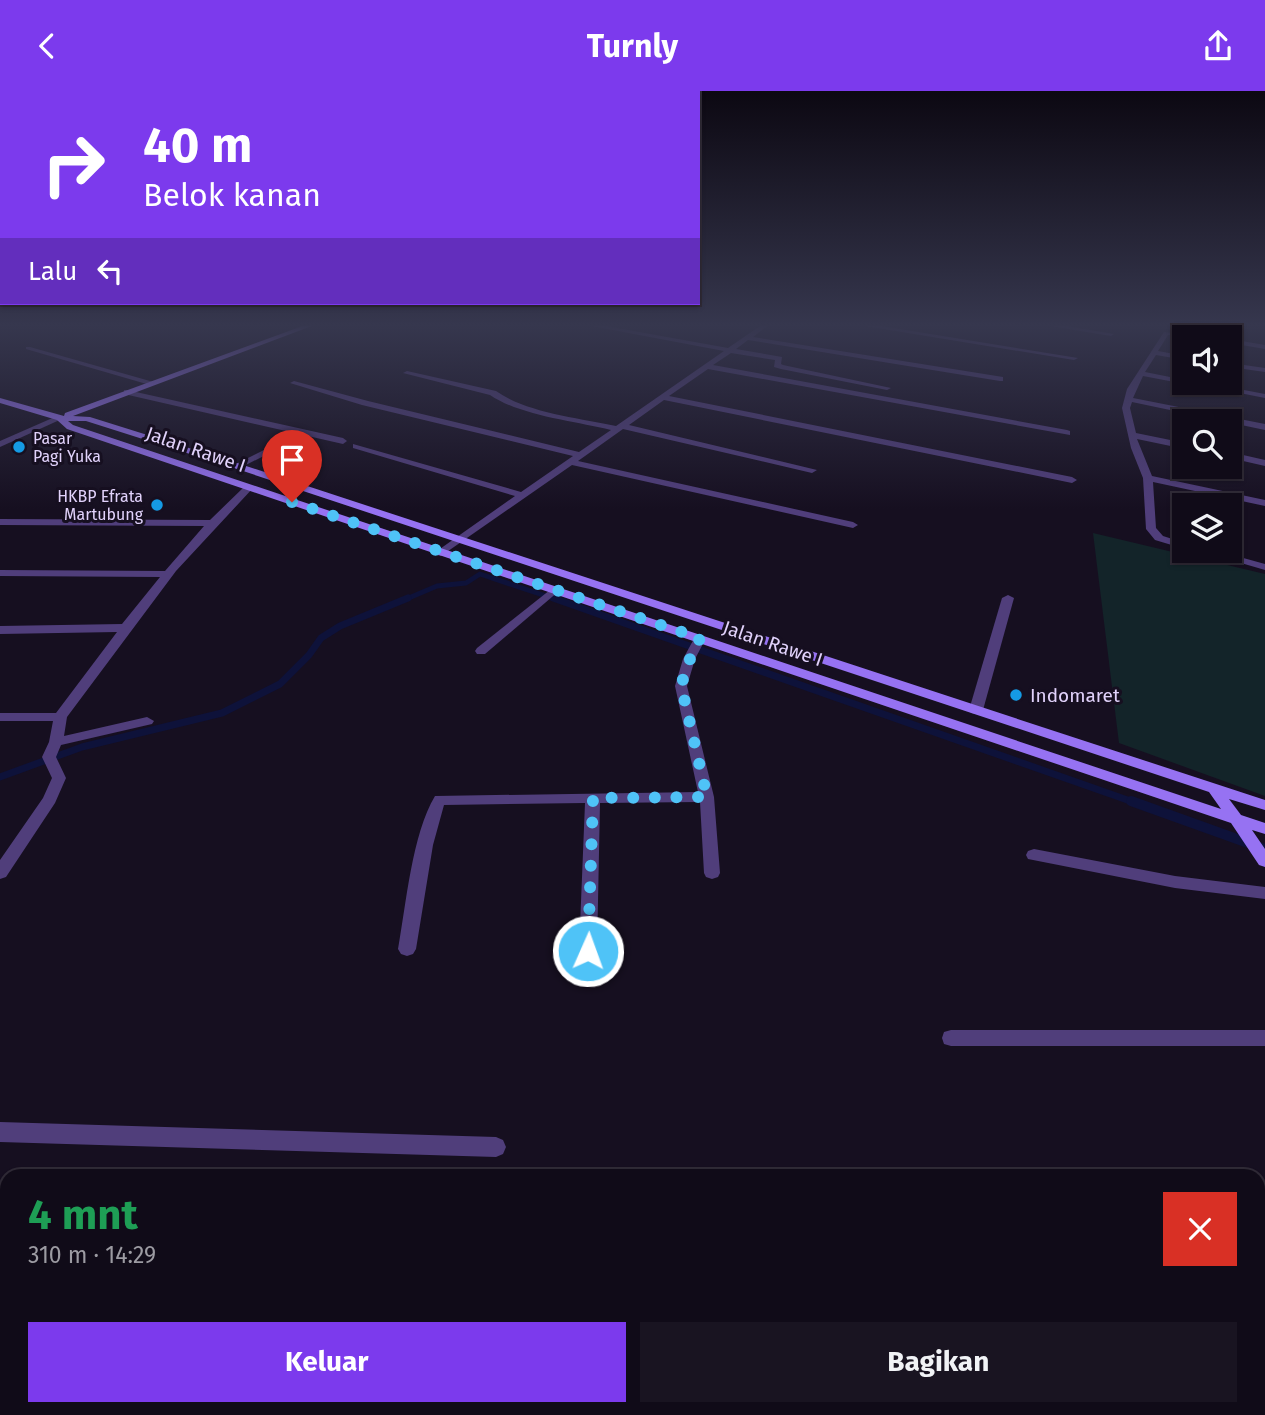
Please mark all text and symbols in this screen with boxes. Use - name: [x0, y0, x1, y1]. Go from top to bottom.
- icon: back: [28, 27, 66, 65]
- text: Turnly: [587, 27, 678, 65]
- icon: share: [1199, 27, 1237, 65]
- text: 40 m: [143, 116, 252, 175]
- icon: right: [28, 119, 119, 210]
- text: Belok kanan: [143, 176, 321, 214]
- icon: left: [91, 252, 129, 290]
- text: Lalu: [28, 256, 77, 287]
- map controls: [1172, 325, 1242, 563]
- button: sound: [1172, 325, 1242, 395]
- button: search: [1172, 409, 1242, 479]
- street label: Jalan Rawe I: [143, 422, 249, 477]
- place label: Pasar Pagi Yuka: [33, 429, 101, 466]
- pin: [262, 430, 322, 502]
- marker: Pasar Pagi Yuka: [11, 439, 27, 455]
- icon: arrive: [273, 441, 311, 479]
- place label: HKBP Efrata Martubung: [57, 487, 144, 524]
- button: layers: [1172, 493, 1242, 563]
- marker: HKBP Efrata Martubung: [149, 497, 165, 513]
- street label: Jalan Rawe I: [720, 616, 826, 671]
- place label: Indomaret: [1030, 684, 1120, 707]
- marker: Indomaret: [1008, 687, 1024, 703]
- position arrow: [551, 914, 625, 988]
- text: 4 mnt: [28, 1190, 138, 1240]
- button: close: [1163, 1192, 1237, 1266]
- text: 310 m · 14:29: [28, 1241, 156, 1269]
- button: Keluar: [28, 1322, 626, 1402]
- button: Bagikan: [640, 1322, 1237, 1402]

